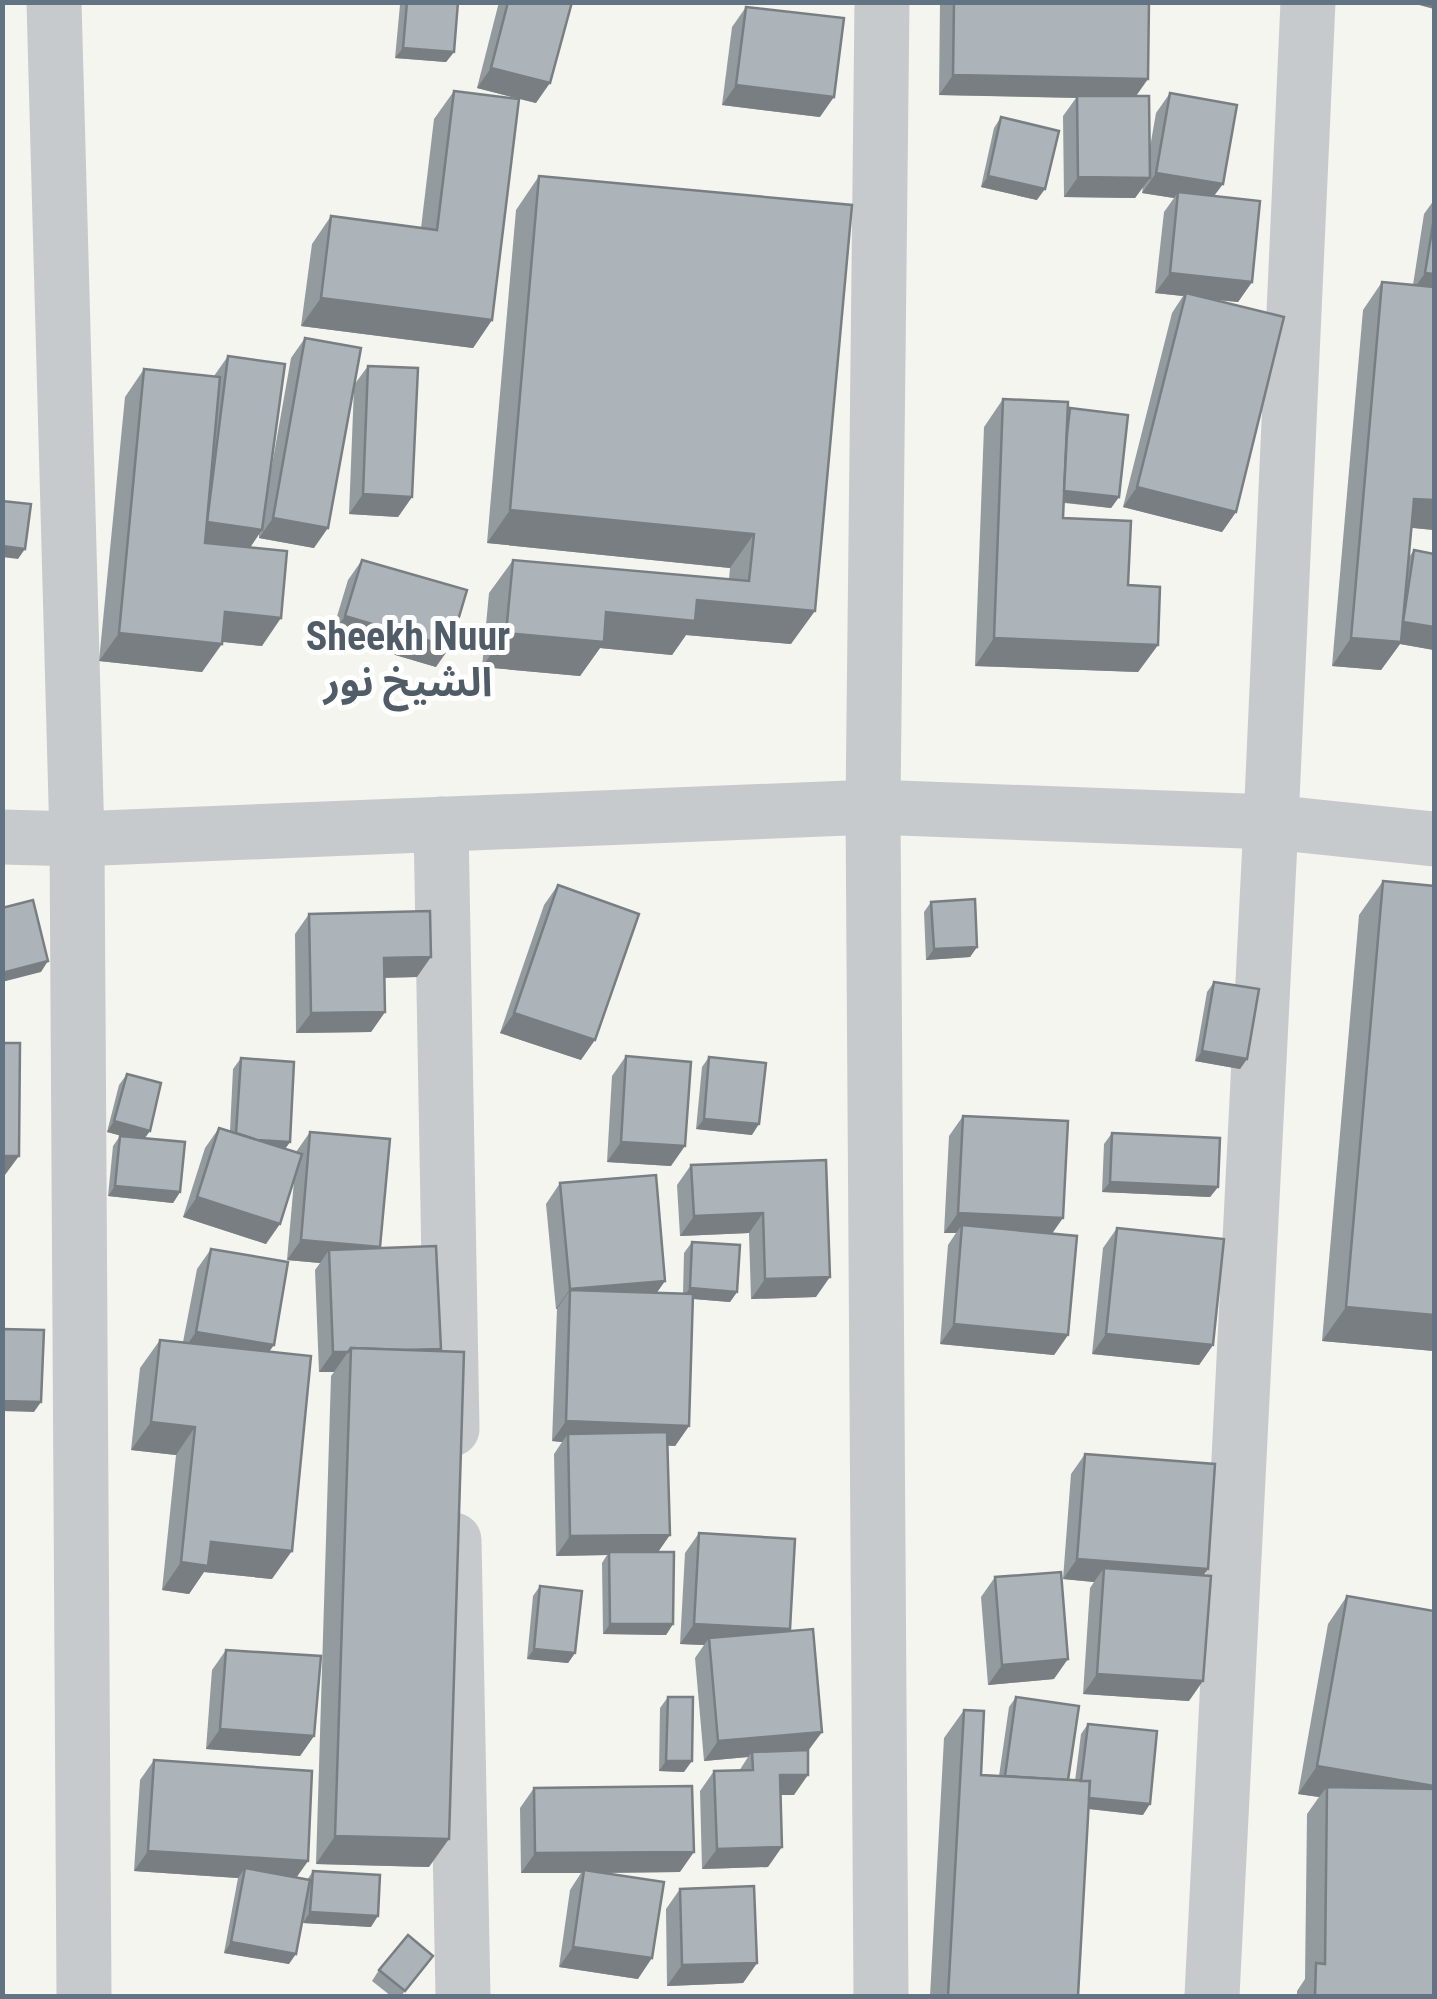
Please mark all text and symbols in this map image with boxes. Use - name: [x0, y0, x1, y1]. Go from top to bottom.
- district label: Sheekh Nuur الشيخ نور: [306, 613, 510, 712]

